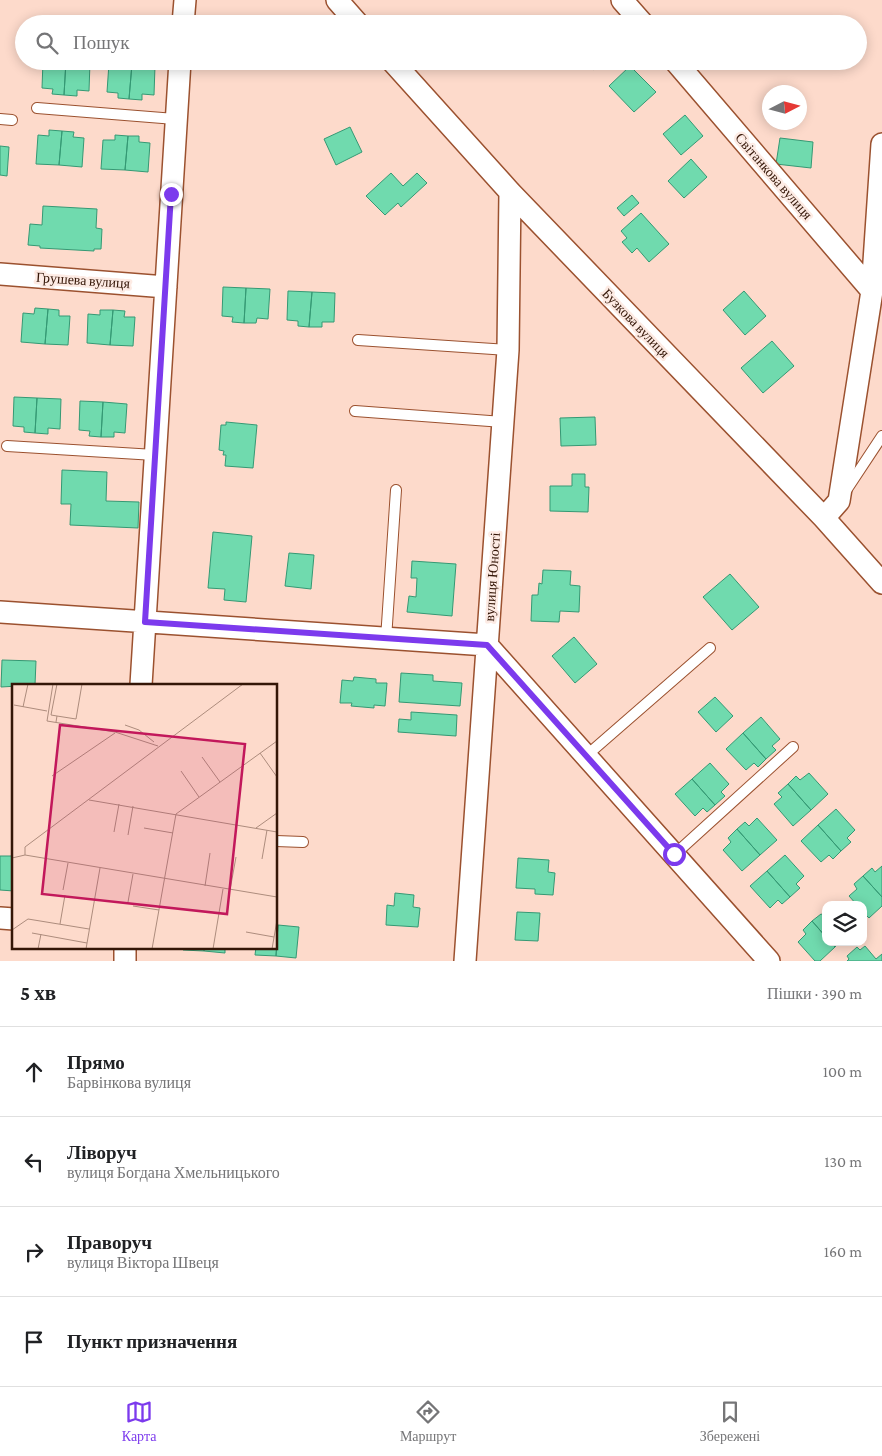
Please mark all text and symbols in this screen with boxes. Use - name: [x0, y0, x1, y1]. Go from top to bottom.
- search box: [15, 15, 867, 70]
- icon: search: [33, 29, 61, 57]
- text: Пошук: [73, 32, 130, 53]
- north arrow: [762, 85, 807, 130]
- street label: Світанкова вулиця: [732, 130, 816, 223]
- route end: [160, 183, 183, 206]
- street label: Грушева вулиця: [35, 269, 131, 291]
- street label: Бузкова вулиця: [599, 285, 673, 361]
- street label: вулиця Юності: [481, 532, 503, 622]
- inset map: [12, 684, 278, 948]
- route start: [663, 843, 686, 866]
- map controls: [822, 901, 867, 946]
- button: layers: [822, 901, 867, 946]
- text: 5 хв: [20, 981, 56, 1005]
- text: Пішки · 390 m: [767, 985, 862, 1002]
- text: Прямо: [67, 1052, 125, 1073]
- icon: ahead: [20, 1058, 48, 1086]
- text: 100 m: [823, 1063, 862, 1080]
- text: Барвінкова вулиця: [67, 1074, 191, 1091]
- text: Ліворуч: [67, 1142, 137, 1163]
- icon: left: [20, 1148, 48, 1176]
- text: 130 m: [824, 1153, 862, 1170]
- text: вулиця Богдана Хмельницького: [67, 1164, 280, 1181]
- text: Праворуч: [67, 1232, 152, 1253]
- icon: right: [20, 1238, 48, 1266]
- text: 160 m: [824, 1243, 862, 1260]
- text: вулиця Віктора Швеця: [67, 1254, 219, 1271]
- icon: arrive: [20, 1328, 48, 1356]
- text: Пункт призначення: [67, 1331, 237, 1352]
- tab: Карта: [122, 1398, 156, 1445]
- tab: Маршрут: [400, 1398, 456, 1445]
- tab: Збережені: [700, 1398, 760, 1445]

